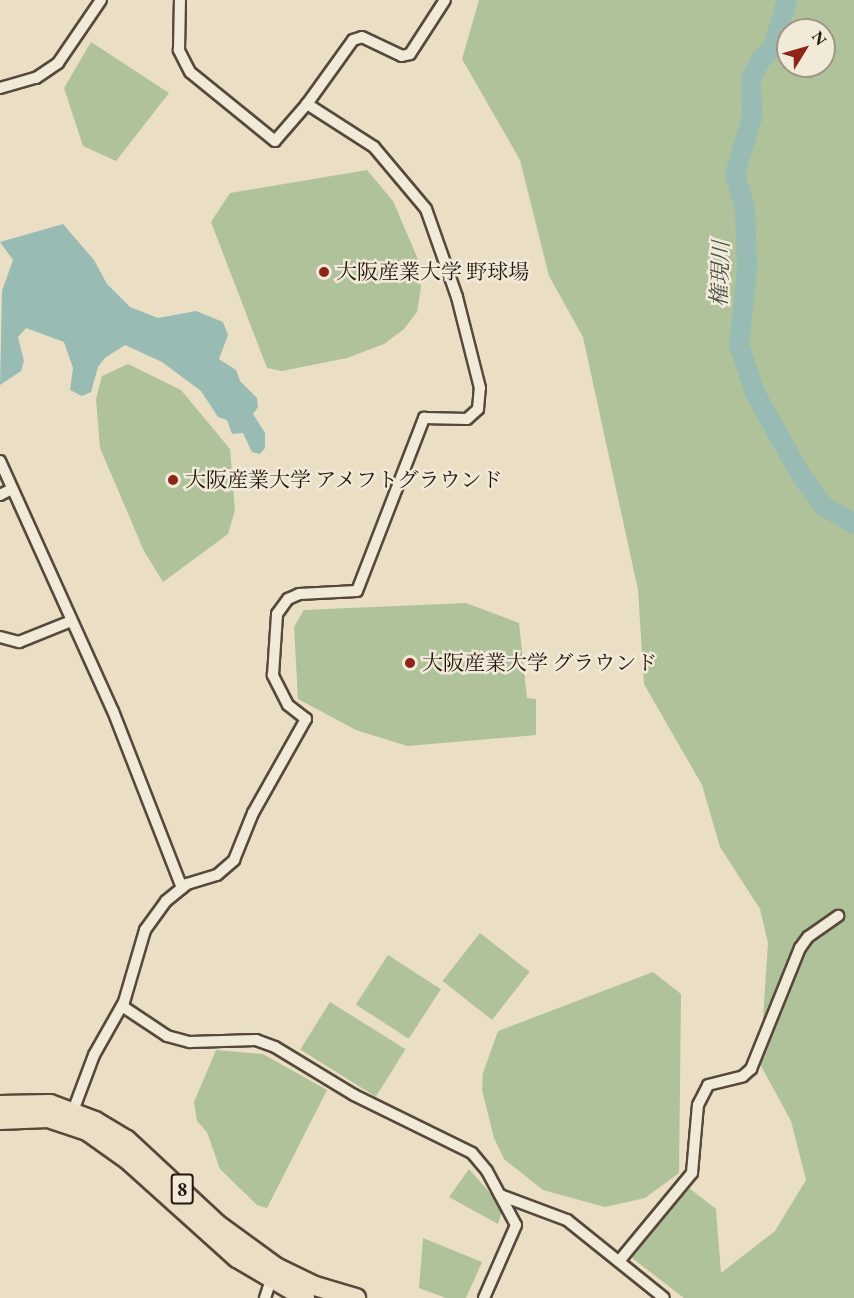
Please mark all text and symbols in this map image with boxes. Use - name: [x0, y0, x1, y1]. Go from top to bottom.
- north arrow: [776, 18, 836, 78]
- text: N: [807, 27, 831, 50]
- water label: 権現川: [706, 241, 734, 307]
- place label: 大阪産業大学 野球場: [336, 259, 529, 285]
- marker: 大阪産業大学 野球場: [317, 265, 331, 279]
- place label: 大阪産業大学 アメフトグラウンド: [185, 467, 504, 493]
- marker: 大阪産業大学 アメフトグラウンド: [166, 473, 180, 487]
- place label: 大阪産業大学 グラウンド: [422, 650, 657, 676]
- marker: 大阪産業大学 グラウンド: [403, 656, 417, 670]
- road number: 8: [170, 1172, 194, 1206]

